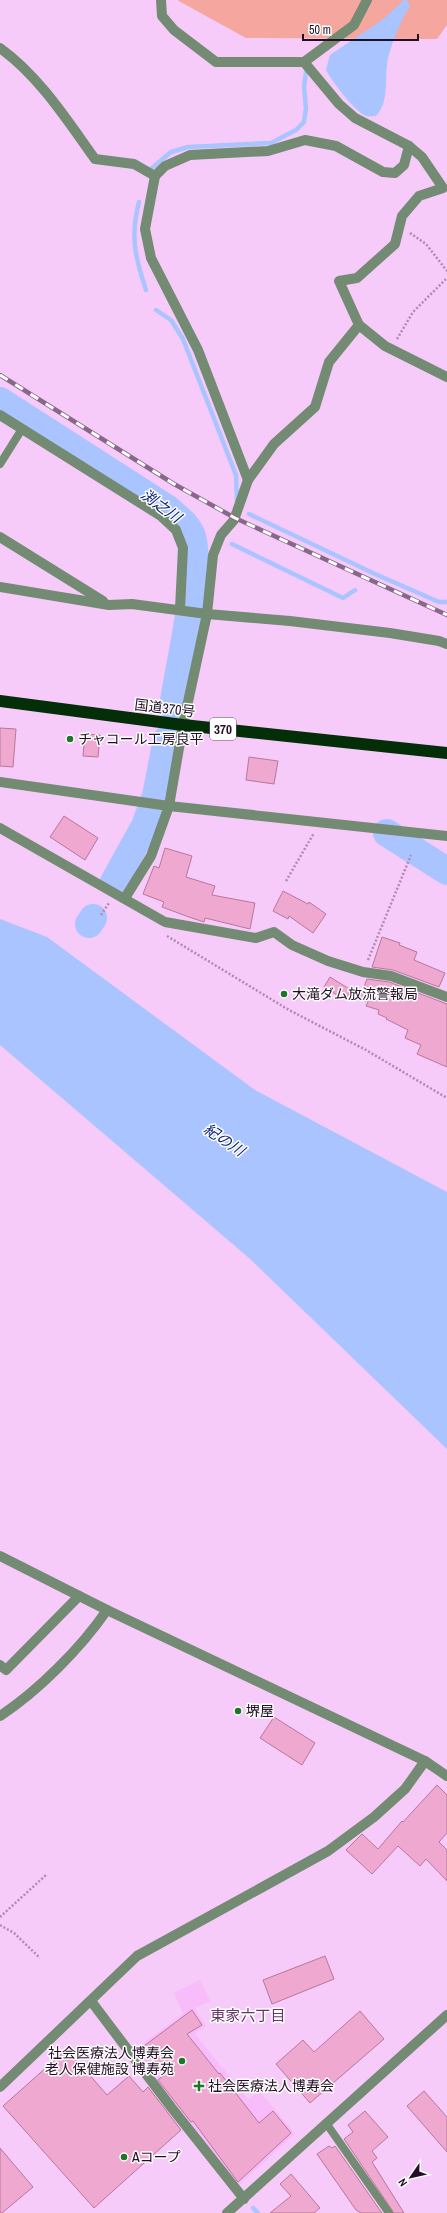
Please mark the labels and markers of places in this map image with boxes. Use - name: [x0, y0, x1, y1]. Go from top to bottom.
- place label: チャコール工房良平: [78, 730, 204, 748]
- marker: チャコール工房良平: [65, 734, 75, 744]
- place label: 大滝ダム放流警報局: [292, 985, 418, 1003]
- marker: 大滝ダム放流警報局: [279, 989, 289, 999]
- place label: 堺屋: [246, 1702, 274, 1720]
- marker: 堺屋: [233, 1706, 243, 1716]
- place label: 社会医療法人博寿会 老人保健施設 博寿苑: [45, 2044, 174, 2078]
- marker: 社会医療法人博寿会 老人保健施設 博寿苑: [177, 2056, 187, 2066]
- place label: 社会医療法人博寿会: [208, 2077, 334, 2095]
- marker: 社会医療法人博寿会: [193, 2080, 205, 2092]
- place label: Aコープ: [131, 2148, 181, 2166]
- marker: Aコープ: [119, 2152, 129, 2162]

